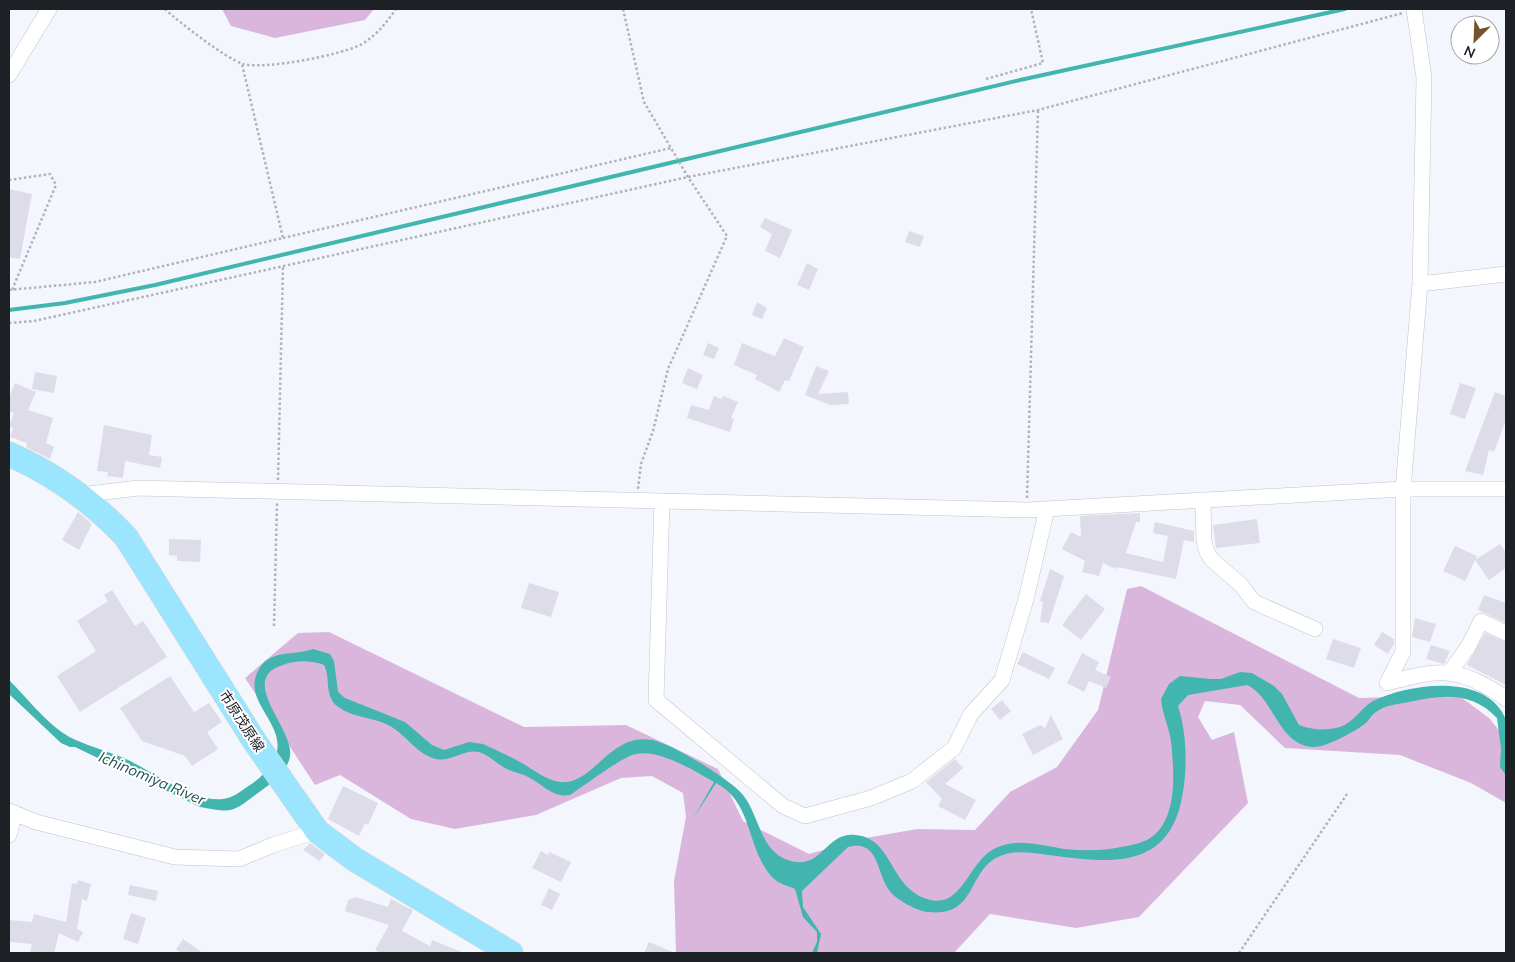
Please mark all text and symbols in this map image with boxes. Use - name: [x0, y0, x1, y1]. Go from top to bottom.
- north arrow: [1450, 15, 1500, 65]
- text: N: [1461, 42, 1478, 62]
- street label: 市原茂原線: [215, 687, 269, 755]
- water label: Ichinomiya River: [96, 747, 209, 809]

